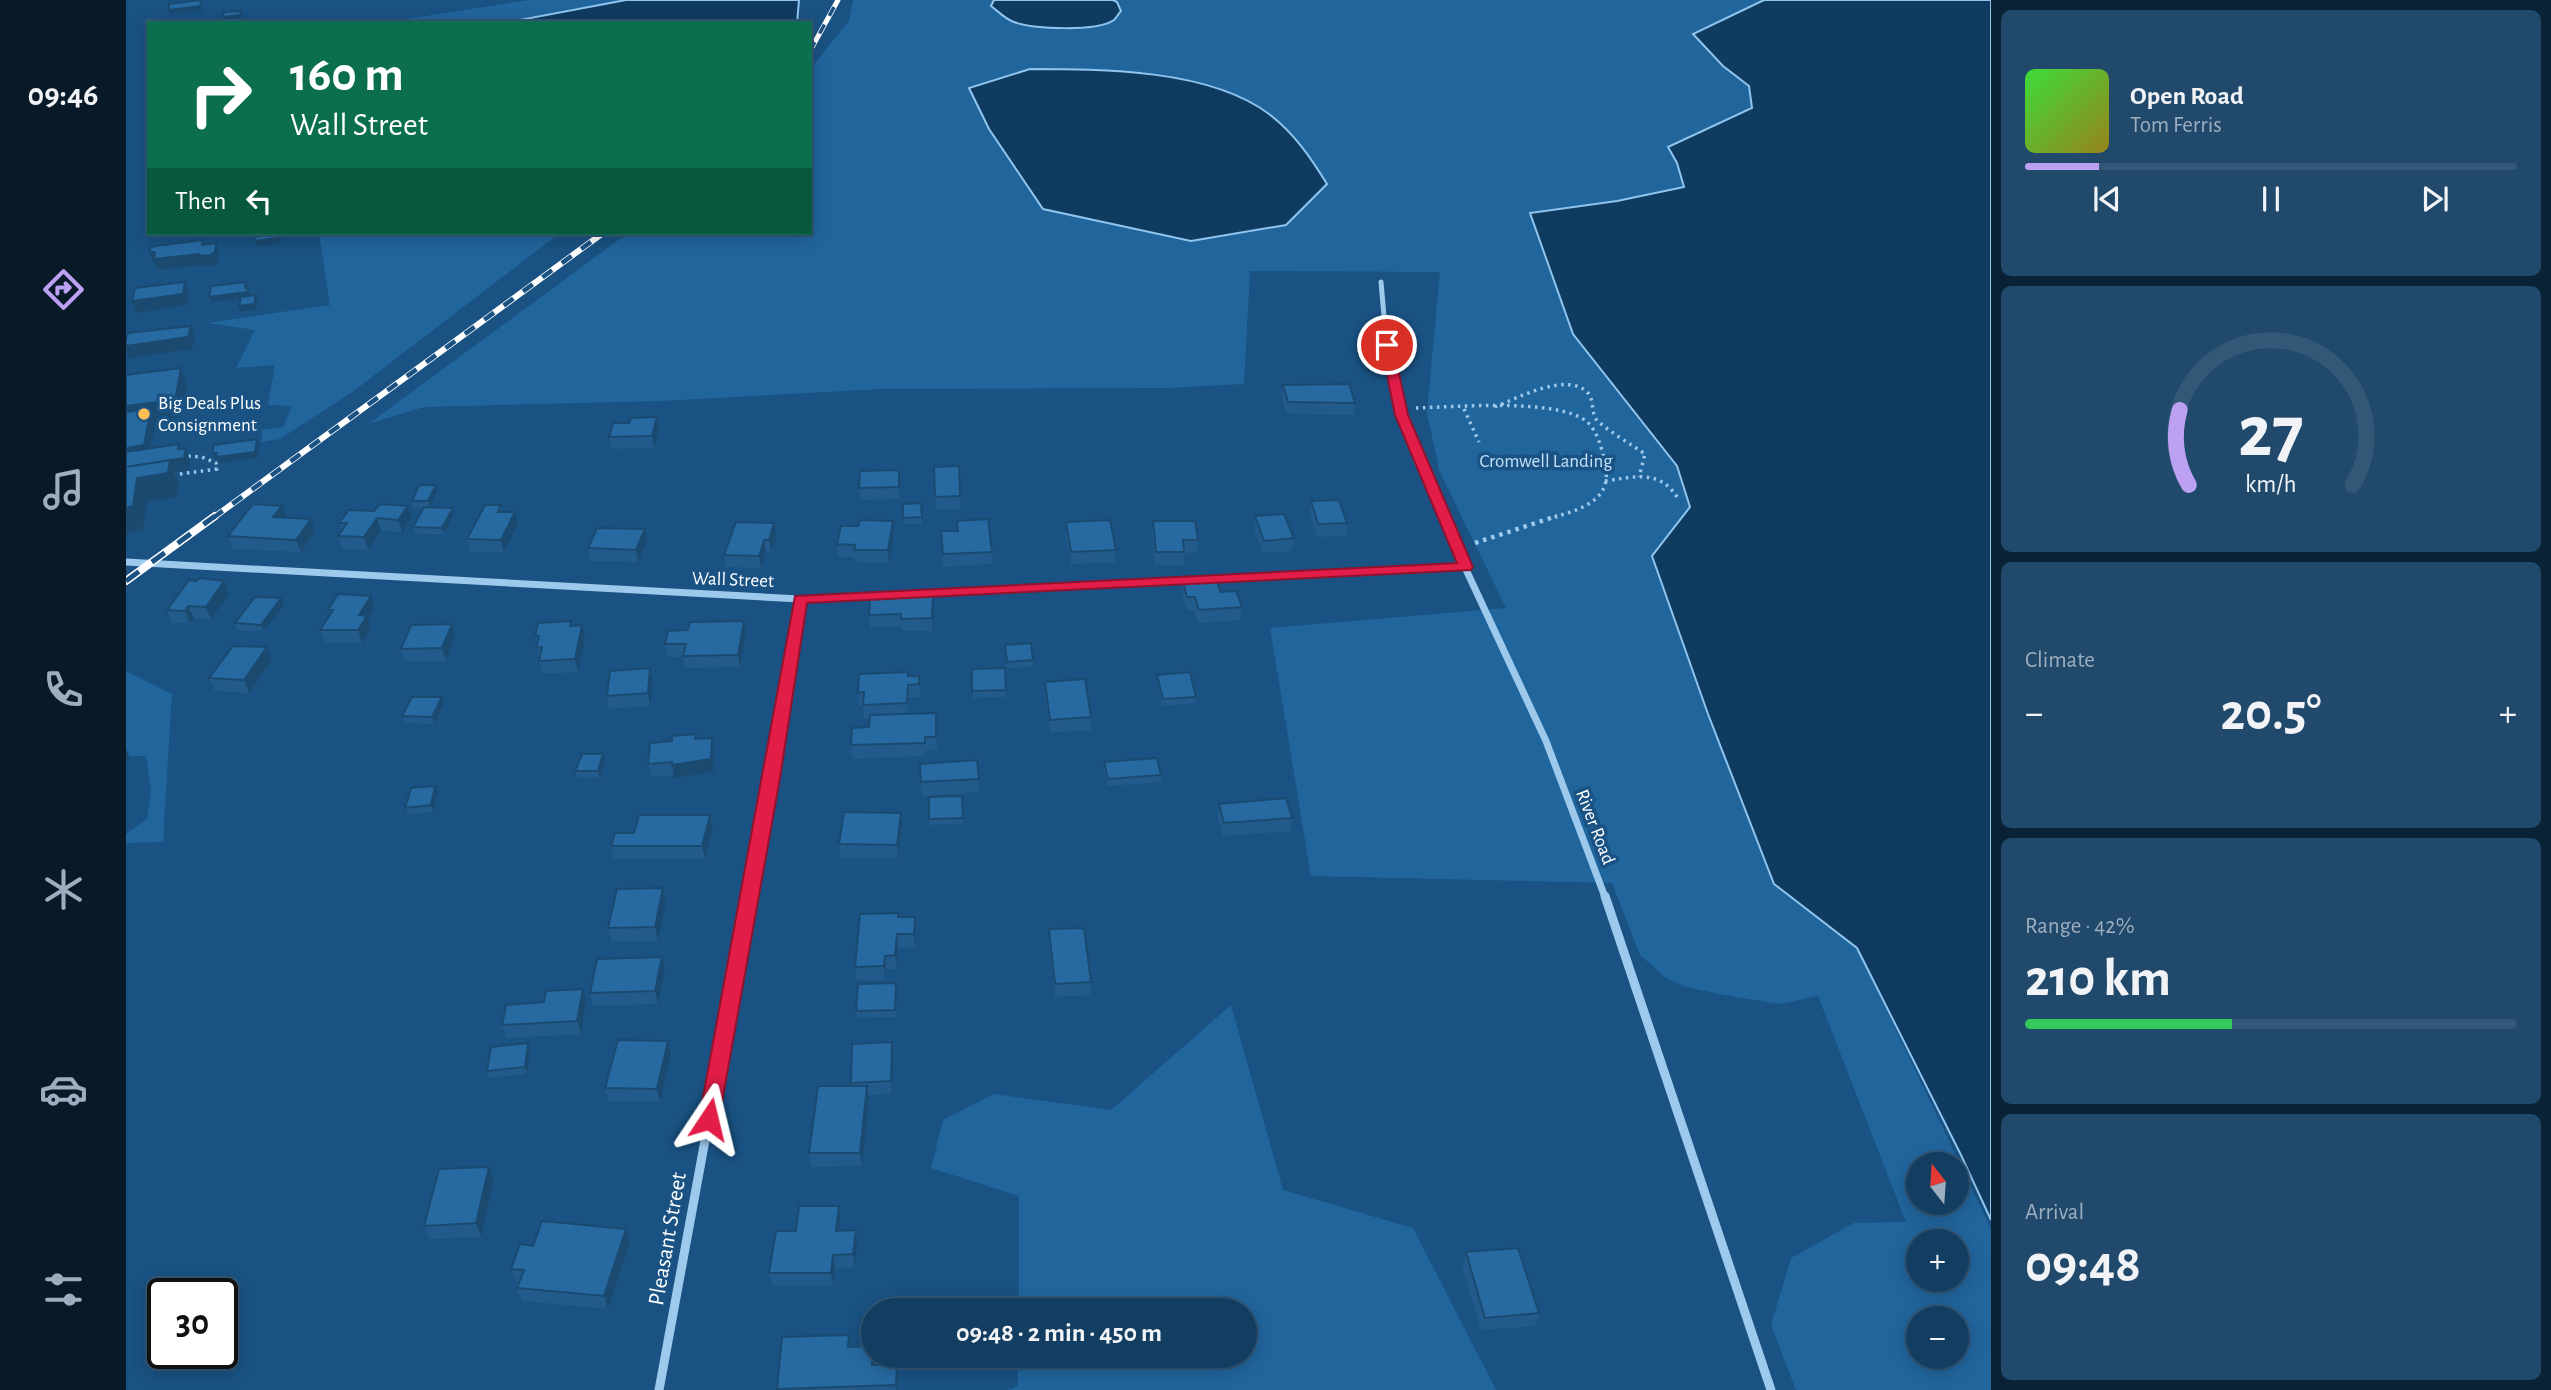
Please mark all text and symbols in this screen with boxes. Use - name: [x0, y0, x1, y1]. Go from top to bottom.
- icon: right: [175, 49, 266, 140]
- text: 160 m: [290, 51, 404, 100]
- text: 09:46: [27, 79, 99, 111]
- text: Open Road: [2130, 83, 2244, 109]
- text: Wall Street: [290, 109, 428, 141]
- text: Tom Ferris: [2130, 114, 2222, 137]
- icon: previous: [2088, 180, 2126, 218]
- icon: pause: [2252, 180, 2290, 218]
- icon: next: [2416, 180, 2454, 218]
- icon: left: [240, 182, 278, 220]
- text: Then: [175, 188, 226, 214]
- icon: directions: [39, 265, 88, 314]
- pin: [1357, 315, 1417, 375]
- icon: arrive: [1368, 326, 1406, 364]
- place label: Big Deals Plus Consignment: [158, 394, 261, 435]
- text: 27: [2238, 397, 2304, 470]
- marker: Big Deals Plus Consignment: [136, 406, 152, 422]
- park label: Cromwell Landing: [1479, 452, 1613, 471]
- icon: music: [39, 465, 88, 514]
- text: km/h: [2245, 472, 2297, 497]
- street label: Wall Street: [692, 569, 774, 591]
- text: Climate: [2025, 649, 2095, 672]
- icon: phone: [39, 665, 88, 714]
- text: 20.5°: [2220, 687, 2322, 739]
- text: −: [2025, 695, 2043, 733]
- text: +: [2499, 695, 2517, 733]
- street label: River Road: [1572, 787, 1618, 867]
- icon: climate: [39, 865, 88, 914]
- text: Range · 42%: [2025, 915, 2135, 938]
- text: 210 km: [2025, 953, 2171, 1005]
- icon: car: [39, 1065, 88, 1114]
- position arrow: [672, 1082, 746, 1156]
- north arrow: [1906, 1152, 1969, 1214]
- map controls: [1906, 1152, 1969, 1369]
- street label: Pleasant Street: [645, 1170, 691, 1307]
- text: Arrival: [2025, 1201, 2084, 1224]
- button: +: [1906, 1229, 1969, 1292]
- text: 09:48: [2025, 1239, 2141, 1291]
- icon: filters: [39, 1265, 88, 1314]
- speed limit sign: 30: [147, 1278, 238, 1369]
- button: −: [1906, 1306, 1969, 1369]
- text: 09:48 · 2 min · 450 m: [956, 1320, 1162, 1346]

